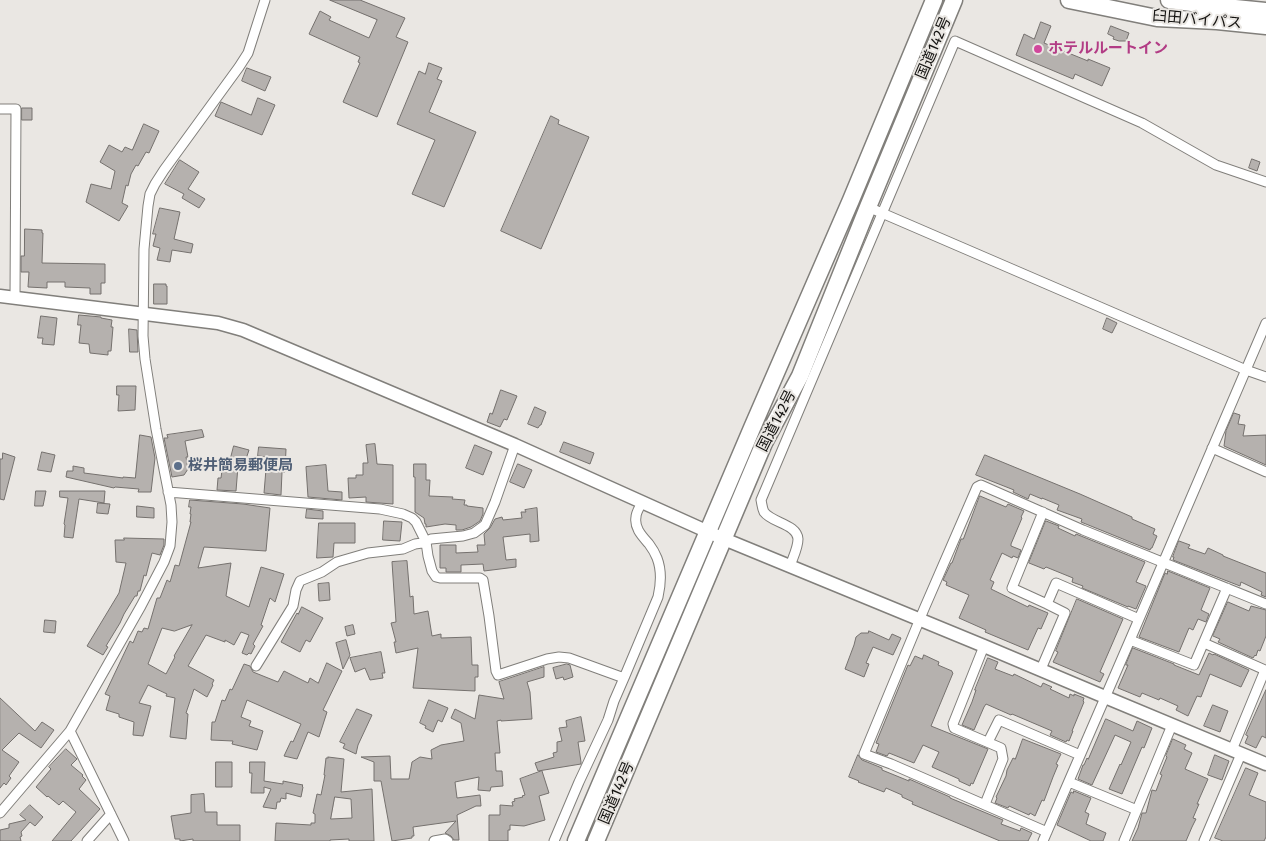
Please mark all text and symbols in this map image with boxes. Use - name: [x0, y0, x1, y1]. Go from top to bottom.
- street label: 臼田バイパス: [1151, 7, 1243, 33]
- street label: 国道142号: [913, 14, 955, 82]
- place label: ホテルルートイン: [1048, 40, 1168, 58]
- marker: ホテルルートイン: [1032, 43, 1044, 55]
- street label: 国道142号: [754, 387, 800, 455]
- place label: 桜井簡易郵便局: [188, 457, 293, 475]
- marker: 桜井簡易郵便局: [172, 460, 184, 472]
- street label: 国道142号: [596, 759, 638, 827]

